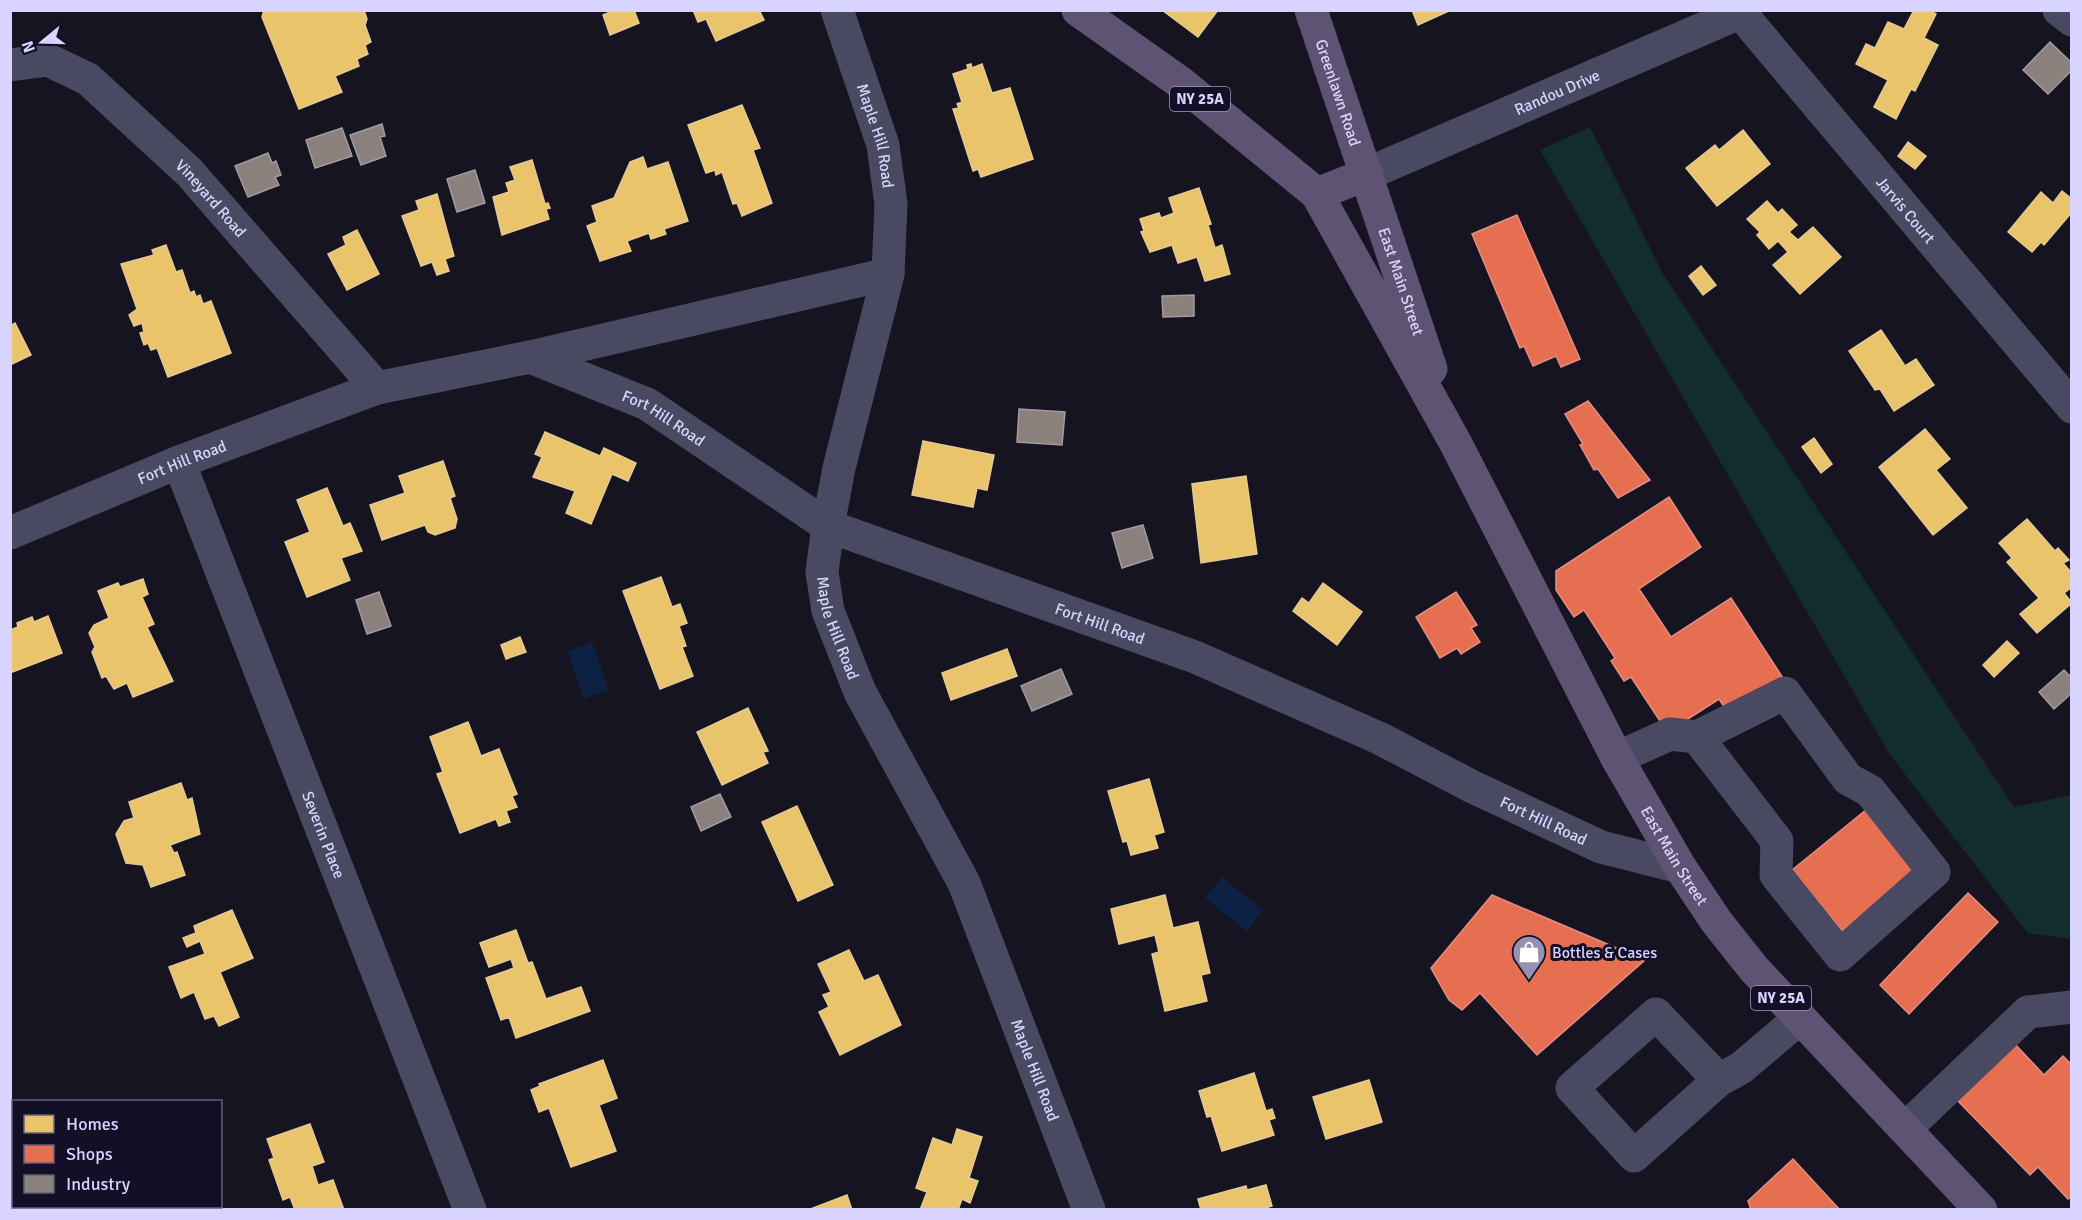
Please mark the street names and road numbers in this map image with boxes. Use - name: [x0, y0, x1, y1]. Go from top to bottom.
- street label: Greenlawn Road: [1310, 37, 1365, 149]
- street label: Randou Drive: [1512, 65, 1603, 120]
- street label: Maple Hill Road: [852, 81, 898, 189]
- road number: NY 25A: [1170, 87, 1230, 111]
- street label: Vineyard Road: [171, 155, 250, 242]
- street label: Jarvis Court: [1871, 173, 1939, 248]
- street label: East Main Street: [1373, 225, 1428, 339]
- street label: Fort Hill Road: [619, 386, 708, 451]
- street label: Fort Hill Road: [135, 436, 229, 489]
- street label: Maple Hill Road: [812, 575, 863, 683]
- street label: Fort Hill Road: [1052, 599, 1147, 649]
- street label: Severin Place: [297, 789, 349, 882]
- street label: Fort Hill Road: [1497, 792, 1590, 850]
- street label: East Main Street: [1636, 803, 1712, 910]
- road number: NY 25A: [1751, 986, 1811, 1010]
- street label: Maple Hill Road: [1006, 1016, 1063, 1124]

